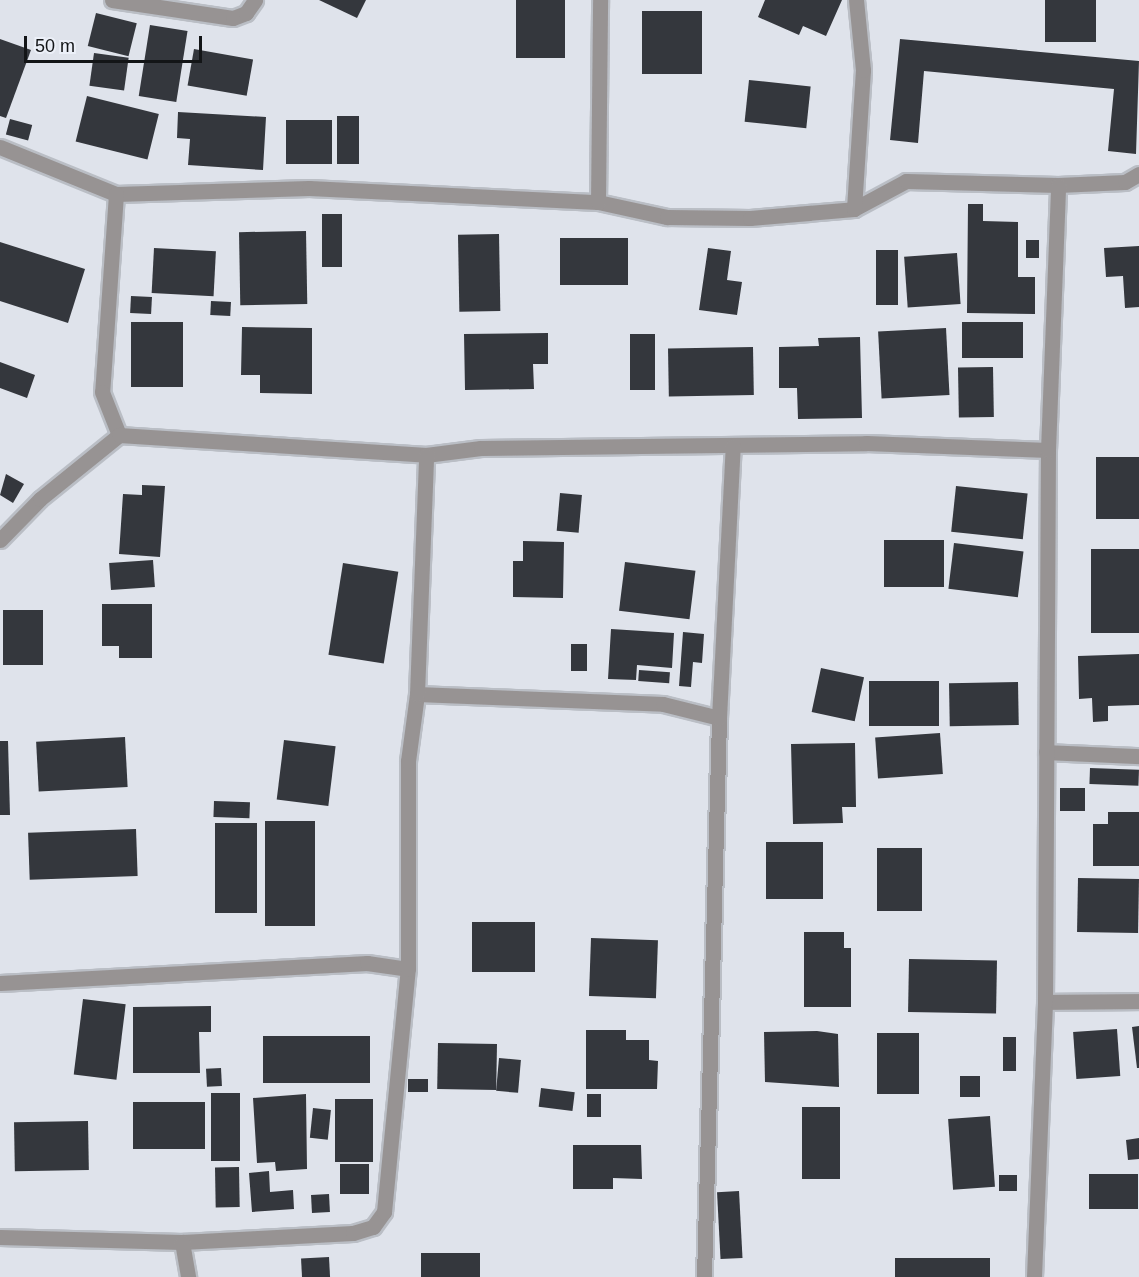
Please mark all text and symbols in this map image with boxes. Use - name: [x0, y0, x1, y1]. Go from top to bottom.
- scale bar: [27, 24, 206, 62]
- text: 50 m: [35, 36, 75, 56]

